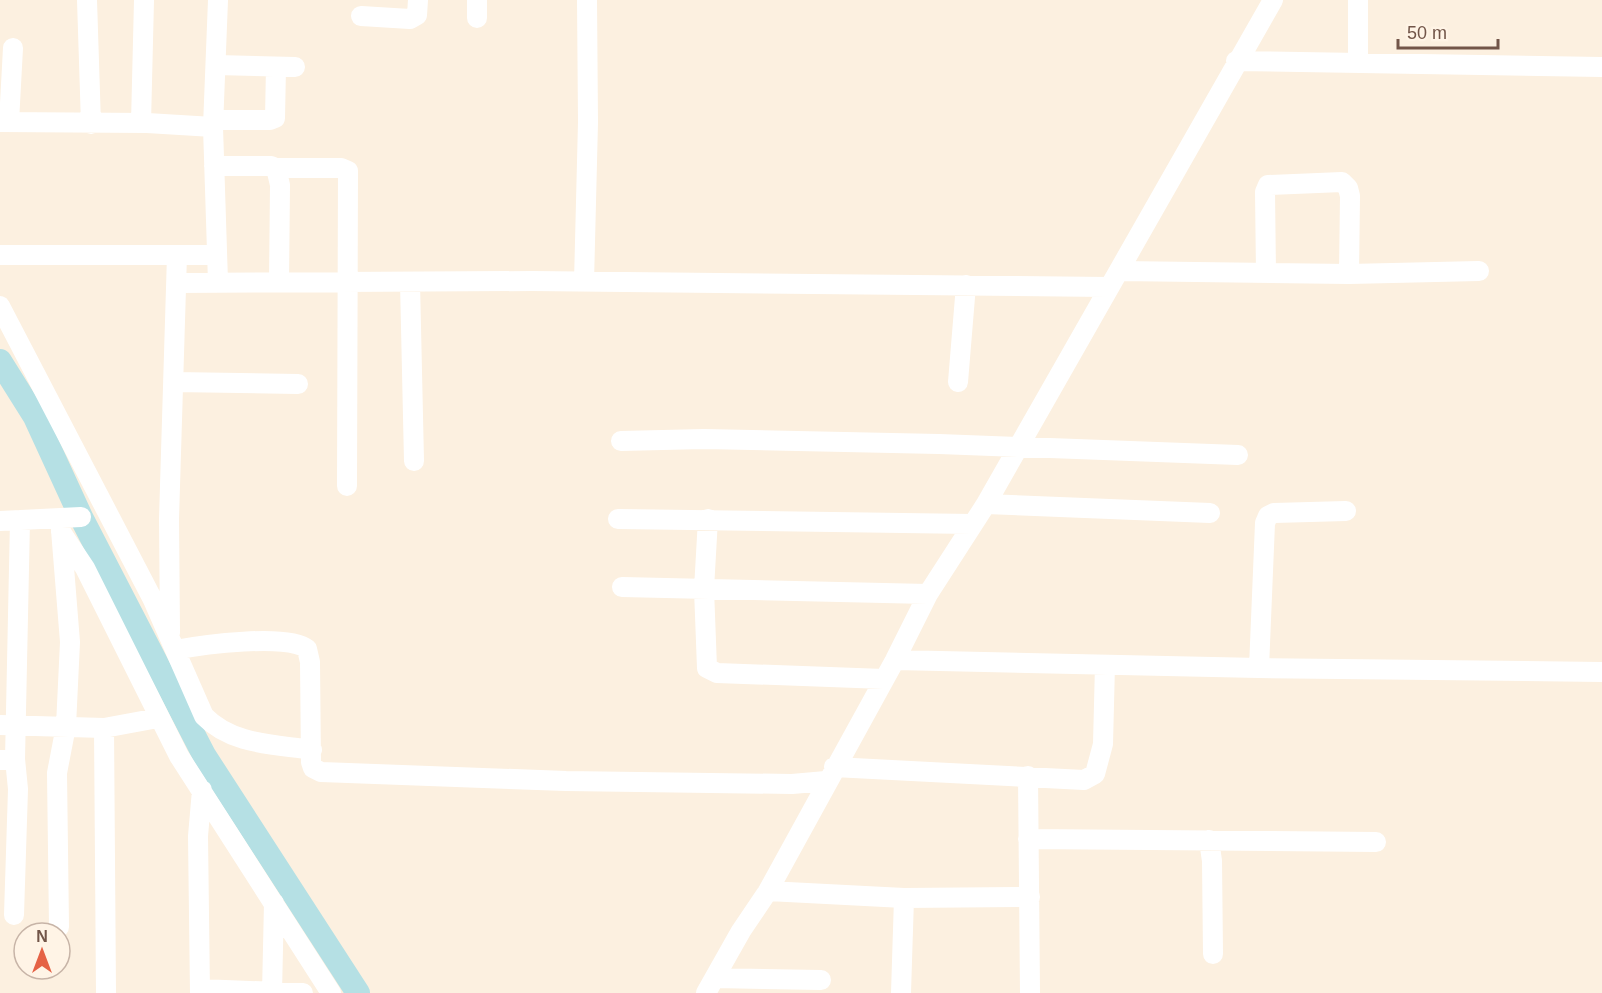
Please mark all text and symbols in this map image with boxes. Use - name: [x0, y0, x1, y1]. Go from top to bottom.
- scale bar: [1398, 12, 1498, 50]
- text: 50 m: [1407, 23, 1447, 43]
- north arrow: [12, 921, 72, 981]
- text: N: [36, 928, 48, 945]

